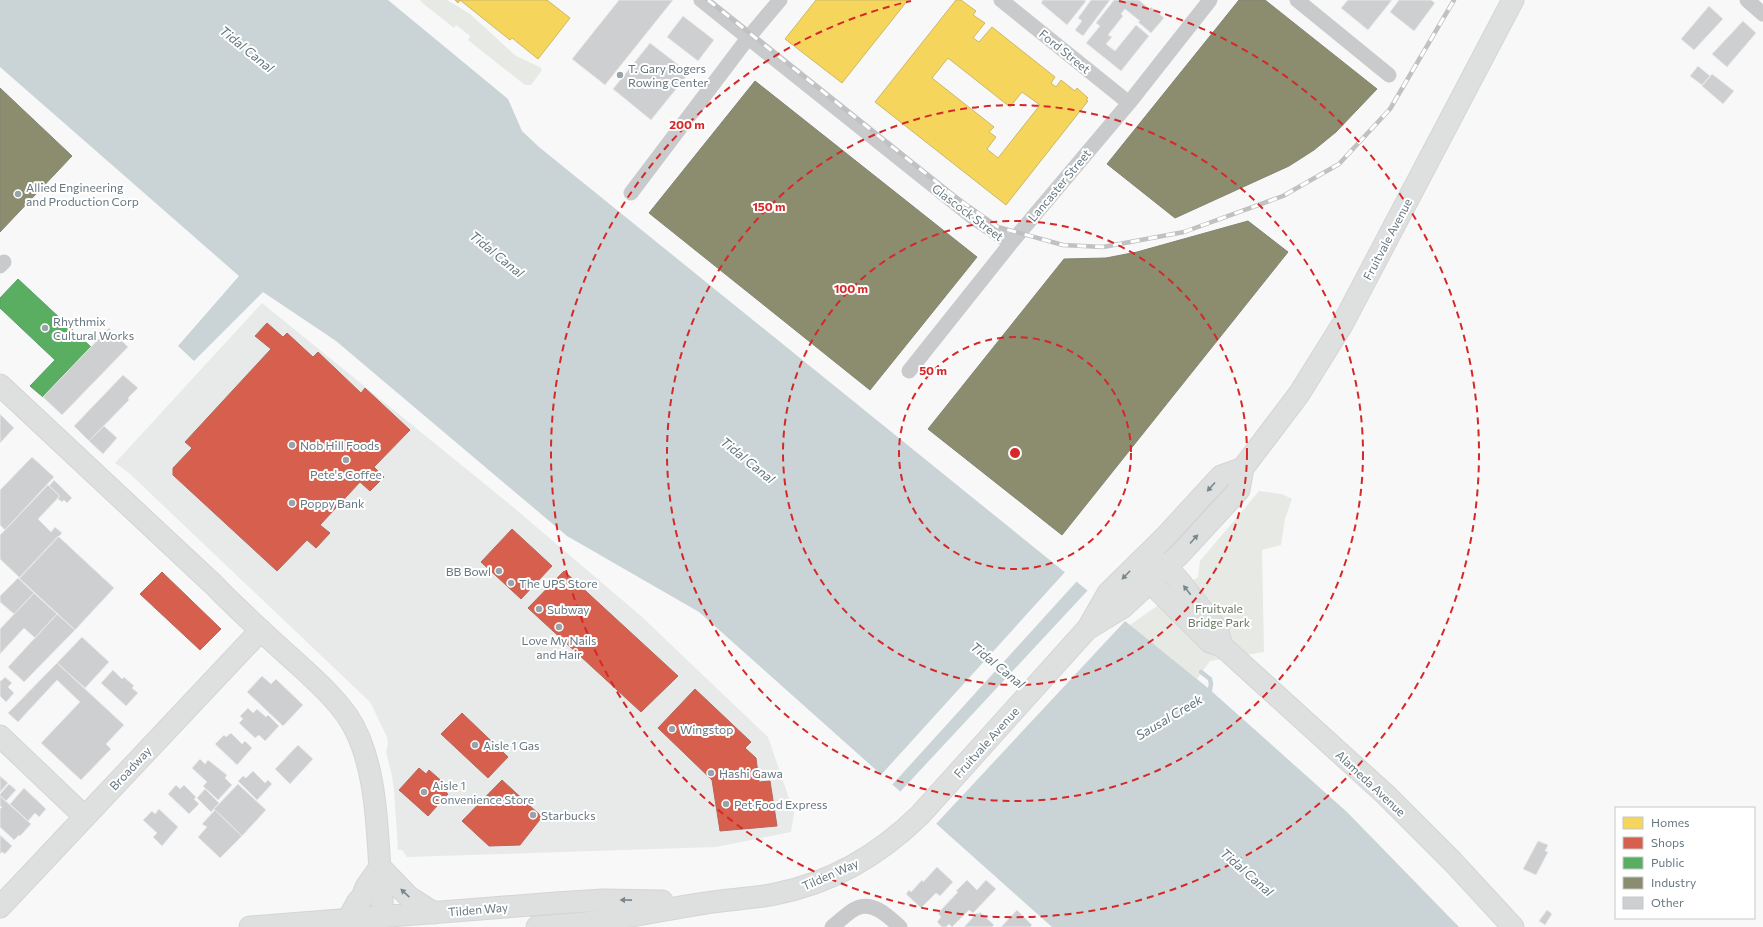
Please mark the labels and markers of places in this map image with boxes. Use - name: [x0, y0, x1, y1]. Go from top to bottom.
- place label: T. Gary Rogers Rowing Center: [628, 61, 709, 89]
- marker: T. Gary Rogers Rowing Center: [615, 70, 625, 80]
- place label: Allied Engineering and Production Corp: [26, 180, 139, 208]
- marker: Allied Engineering and Production Corp: [13, 189, 23, 199]
- place label: Rhythmix Cultural Works: [53, 314, 134, 342]
- marker: Rhythmix Cultural Works: [40, 323, 50, 333]
- place label: Nob Hill Foods: [300, 438, 379, 452]
- marker: Nob Hill Foods: [287, 440, 297, 450]
- centre of rings: [1008, 446, 1022, 460]
- marker: Pete's Coffee: [341, 455, 351, 465]
- place label: Pete's Coffee: [310, 467, 382, 481]
- place label: Poppy Bank: [300, 496, 365, 510]
- marker: Poppy Bank: [287, 498, 297, 508]
- place label: BB Bowl: [446, 564, 491, 578]
- marker: BB Bowl: [494, 566, 504, 576]
- place label: The UPS Store: [519, 576, 598, 590]
- marker: The UPS Store: [506, 578, 516, 588]
- place label: Subway: [547, 602, 590, 616]
- marker: Subway: [534, 604, 544, 614]
- marker: Love My Nails and Hair: [554, 622, 564, 632]
- place label: Love My Nails and Hair: [522, 633, 596, 661]
- place label: Wingstop: [680, 722, 733, 736]
- marker: Wingstop: [667, 724, 677, 734]
- place label: Aisle 1 Gas: [483, 738, 539, 752]
- marker: Aisle 1 Gas: [470, 740, 480, 750]
- place label: Hashi Gawa: [719, 766, 783, 780]
- marker: Hashi Gawa: [706, 768, 716, 778]
- place label: Aisle 1 Convenience Store: [432, 778, 534, 806]
- marker: Aisle 1 Convenience Store: [419, 787, 429, 797]
- place label: Pet Food Express: [734, 797, 827, 811]
- marker: Pet Food Express: [721, 799, 731, 809]
- place label: Starbucks: [541, 808, 596, 822]
- marker: Starbucks: [528, 810, 538, 820]

